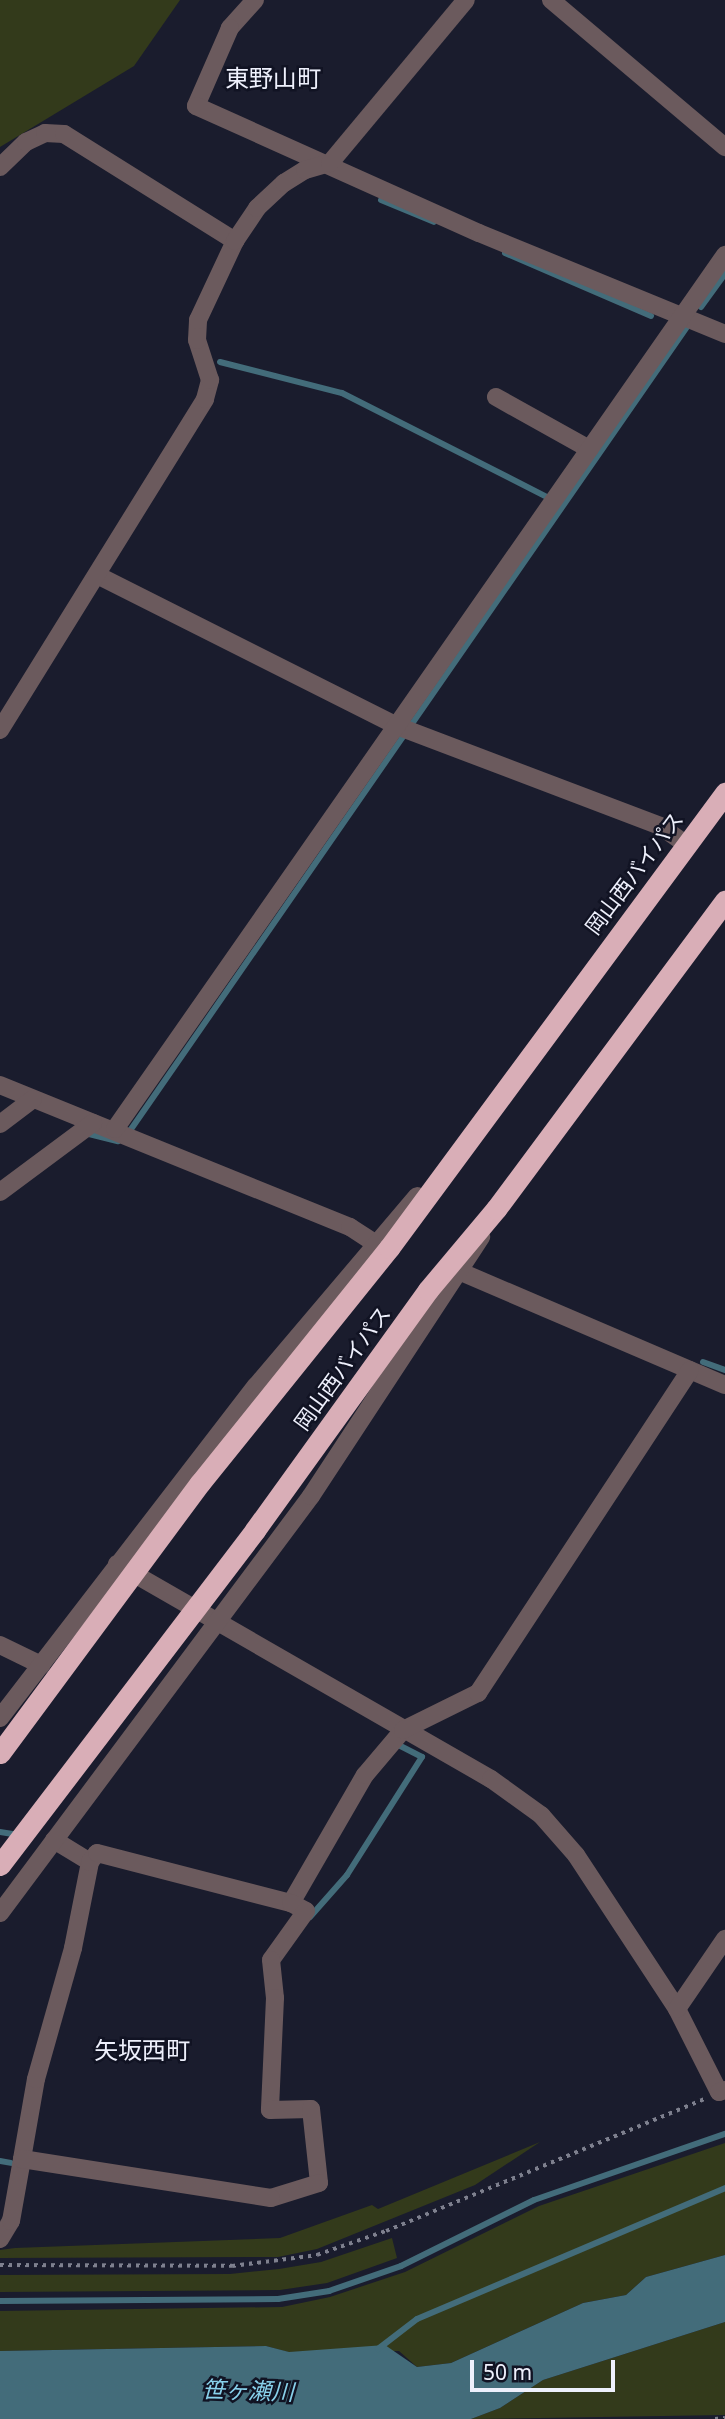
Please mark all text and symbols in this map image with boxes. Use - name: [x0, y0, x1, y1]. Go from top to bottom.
- district label: 東野山町: [225, 64, 321, 92]
- street label: 岡山西バイパス: [580, 807, 688, 939]
- street label: 岡山西バイパス: [289, 1301, 395, 1435]
- district label: 矢坂西町: [94, 2036, 190, 2064]
- scale bar: [473, 2346, 618, 2390]
- text: 50 m: [483, 2358, 532, 2386]
- water label: 笹ヶ瀬川: [202, 2375, 294, 2405]

